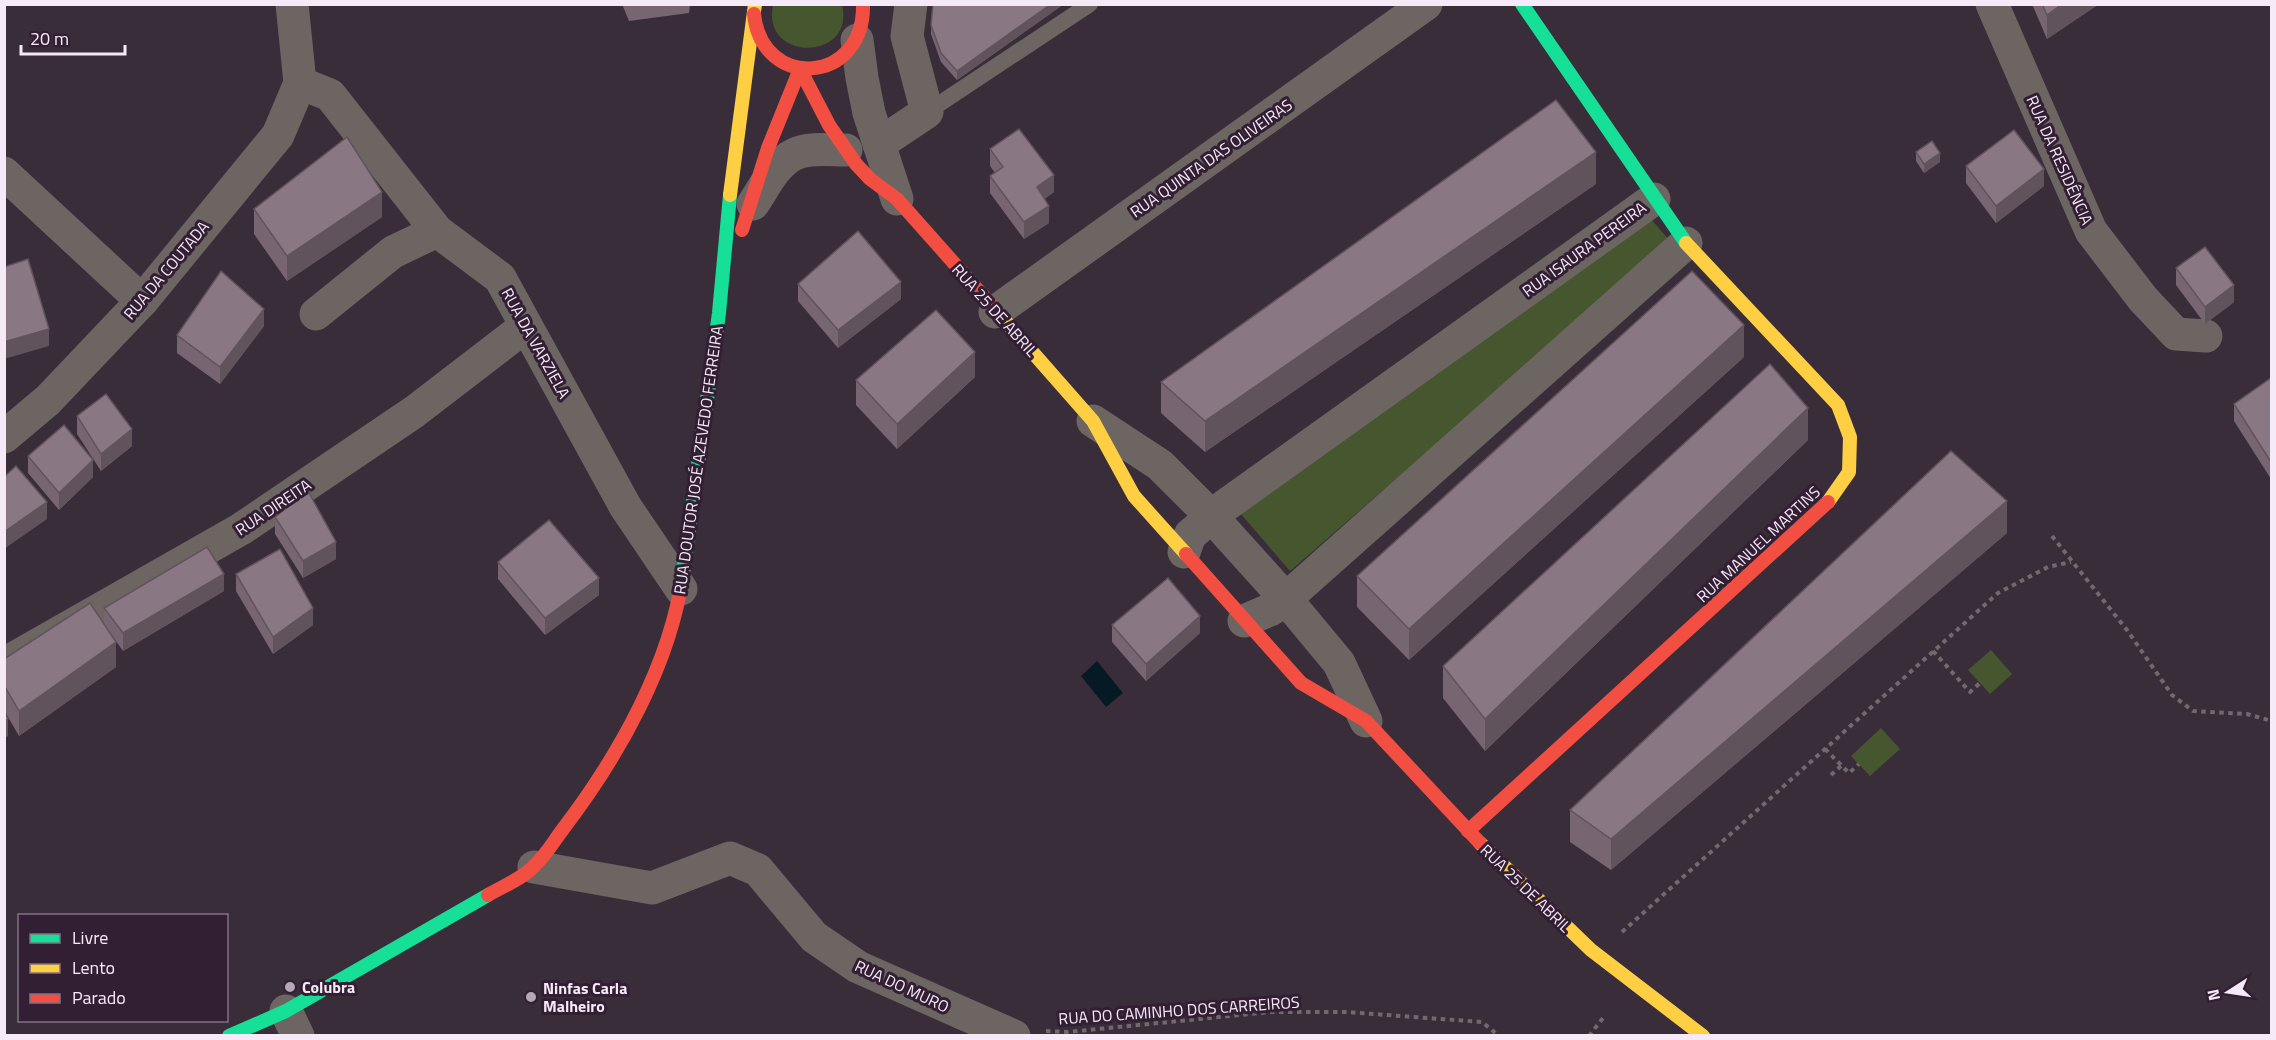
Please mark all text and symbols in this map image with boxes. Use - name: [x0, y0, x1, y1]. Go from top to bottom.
- scale bar: [21, 18, 124, 56]
- text: 20 m: [30, 25, 69, 52]
- street label: RUA DA RESIDÊNCIA: [2021, 91, 2100, 229]
- street label: RUA QUINTA DAS OLIVEIRAS: [1125, 93, 1297, 223]
- street label: RUA ISAURA PEREIRA: [1517, 195, 1651, 302]
- street label: RUA DA COUTADA: [117, 215, 215, 325]
- street label: RUA 25 DE ABRIL: [947, 258, 1044, 362]
- street label: RUA DA VARZIELA: [496, 283, 577, 403]
- street label: RUA DOUTOR JOSÉ AZEVEDO FERREIRA: [667, 324, 729, 596]
- street label: RUA DIREITA: [230, 472, 316, 541]
- street label: RUA MANUEL MARTINS: [1691, 480, 1825, 608]
- street label: RUA 25 DE ABRIL: [1475, 838, 1577, 938]
- legend: [18, 914, 228, 1022]
- text: Livre: [72, 924, 108, 951]
- text: Lento: [72, 954, 115, 981]
- street label: RUA DO MURO: [851, 954, 953, 1018]
- north arrow: [2198, 962, 2258, 1022]
- place label: Colubra: [302, 975, 355, 999]
- place label: Ninfas Carla Malheiro: [543, 976, 627, 1018]
- marker: Colubra: [283, 980, 297, 994]
- text: Parado: [72, 984, 126, 1011]
- text: N: [2200, 987, 2226, 1003]
- marker: Ninfas Carla Malheiro: [524, 990, 538, 1004]
- street label: RUA DO CAMINHO DOS CARREIROS: [1058, 990, 1300, 1030]

